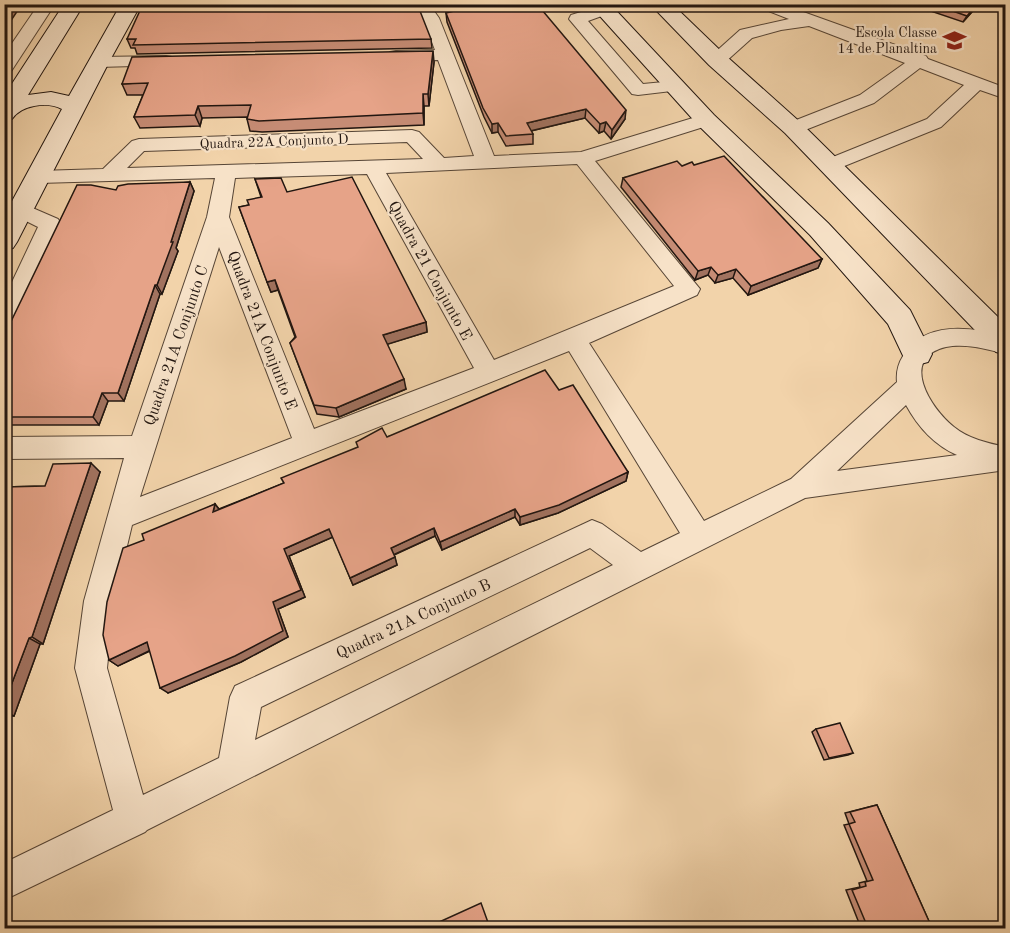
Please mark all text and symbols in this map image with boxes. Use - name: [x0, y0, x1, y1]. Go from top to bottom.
- place label: Escola Classe 14 de Planaltina: [838, 26, 937, 56]
- school or university icon: Escola Classe 14 de Planaltina: [942, 27, 968, 53]
- street label: Quadra 22A Conjunto D: [199, 132, 349, 152]
- street label: Quadra 21 Conjunto E: [384, 199, 474, 343]
- street label: Quadra 21A Conjunto E: [223, 249, 299, 412]
- street label: Quadra 21A Conjunto C: [142, 263, 212, 428]
- street label: Quadra 21A Conjunto B: [334, 577, 494, 663]

